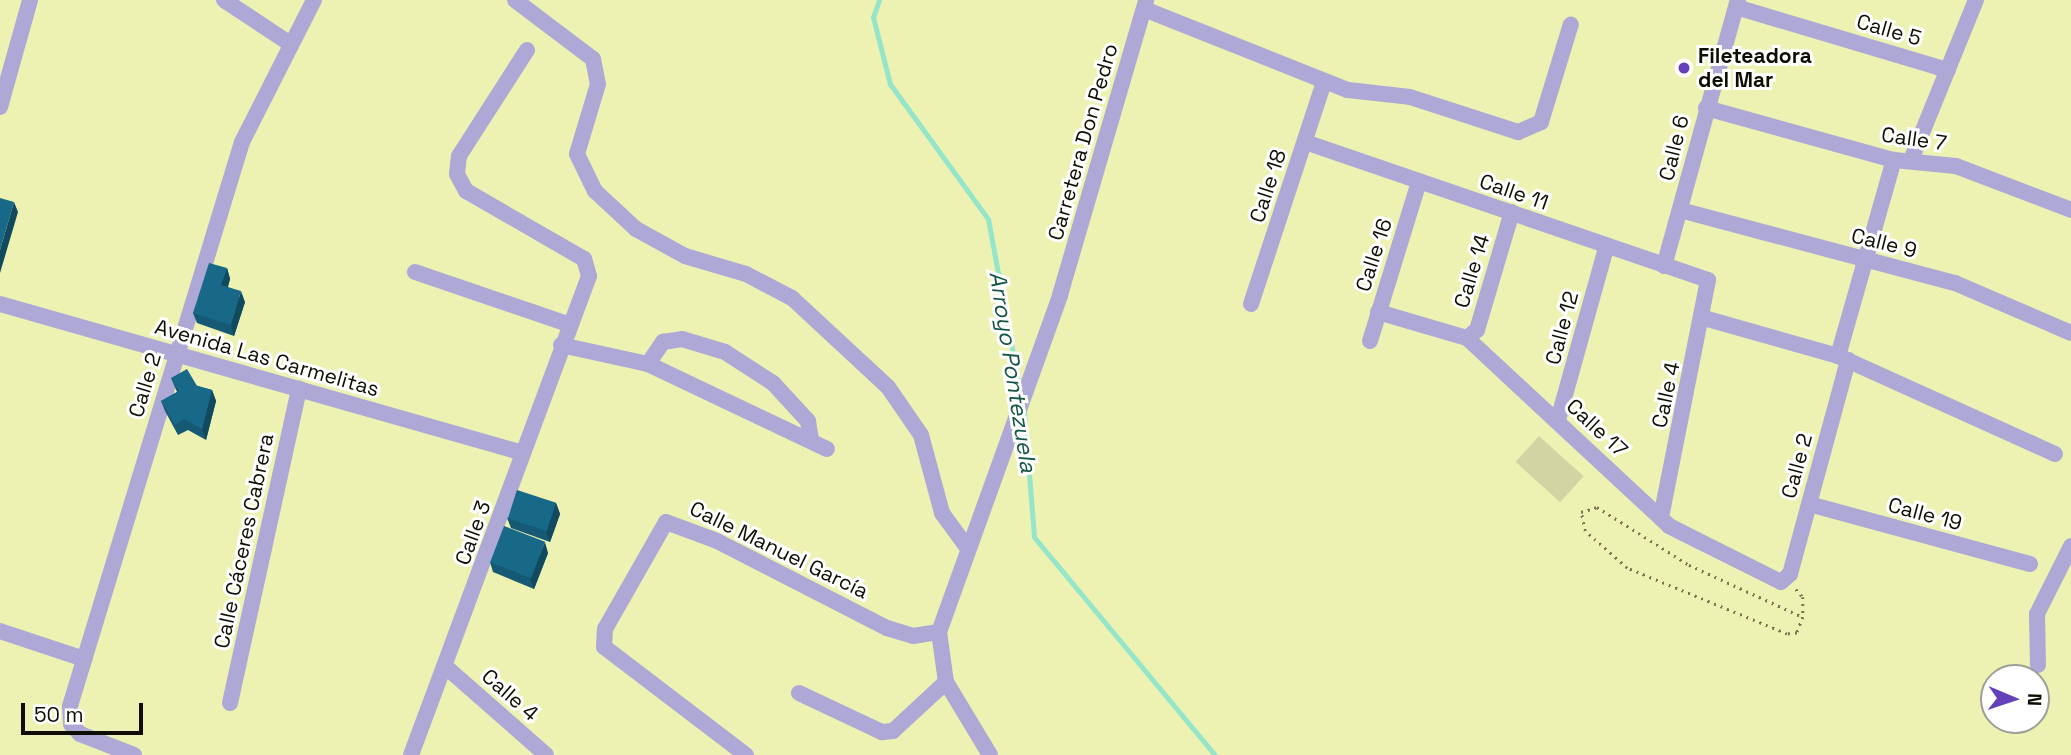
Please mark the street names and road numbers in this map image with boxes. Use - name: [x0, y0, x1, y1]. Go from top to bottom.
- street label: Calle 5: [1854, 9, 1924, 51]
- street label: Carretera Don Pedro: [1043, 41, 1123, 243]
- street label: Calle 6: [1654, 113, 1694, 183]
- street label: Calle 7: [1880, 122, 1948, 156]
- street label: Calle 18: [1244, 146, 1292, 226]
- street label: Calle 11: [1476, 168, 1552, 216]
- street label: Calle 16: [1350, 215, 1398, 295]
- street label: Calle 9: [1849, 223, 1919, 263]
- street label: Calle 14: [1449, 231, 1495, 311]
- street label: Calle 12: [1540, 288, 1584, 368]
- street label: Avenida Las Carmelitas: [152, 314, 382, 402]
- street label: Calle 2: [123, 350, 167, 420]
- street label: Calle 4: [1647, 360, 1685, 430]
- street label: Calle 17: [1561, 393, 1633, 463]
- street label: Calle Cáceres Cabrera: [209, 431, 279, 651]
- street label: Calle 2: [1776, 431, 1818, 501]
- street label: Calle 19: [1885, 492, 1965, 536]
- street label: Calle Manuel García: [686, 496, 872, 604]
- street label: Calle 3: [450, 498, 496, 568]
- street label: Calle 4: [477, 664, 543, 726]

